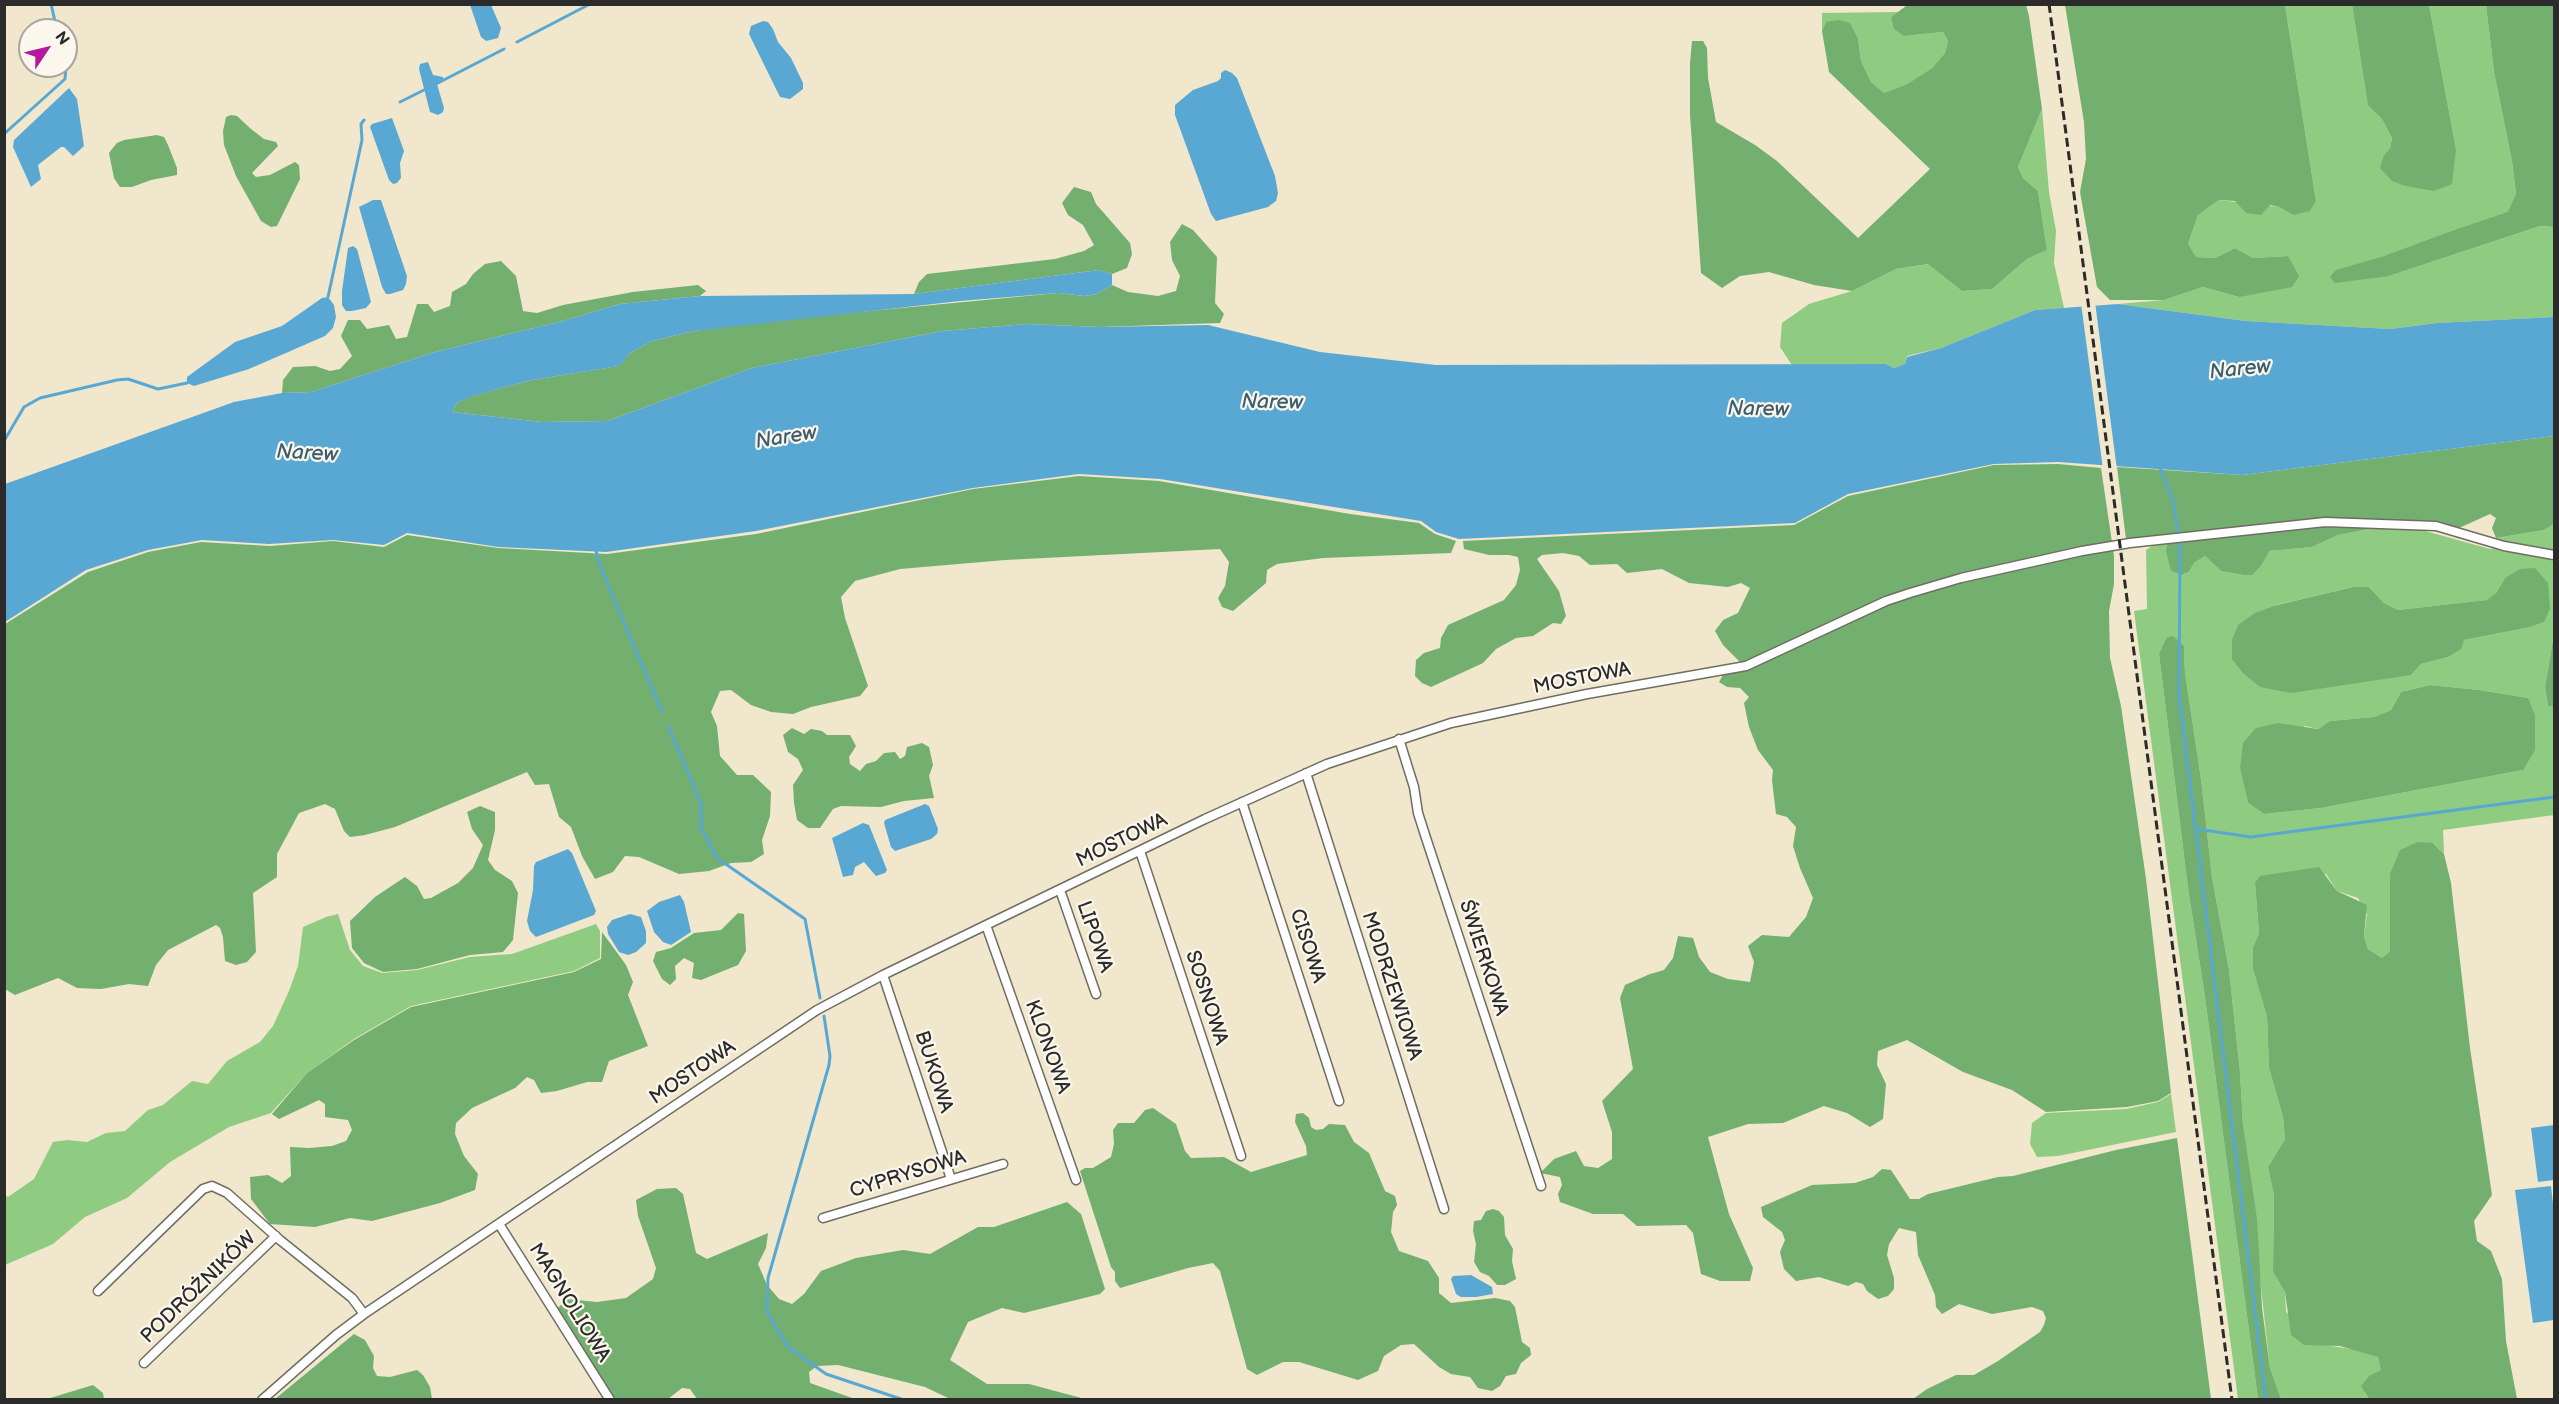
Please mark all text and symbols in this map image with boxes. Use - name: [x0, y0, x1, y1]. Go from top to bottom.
- north arrow: [18, 18, 78, 78]
- text: N: [50, 28, 73, 49]
- water label: Narew: [2208, 354, 2272, 386]
- water label: Narew: [1241, 390, 1303, 416]
- water label: Narew: [1727, 397, 1789, 423]
- water label: Narew: [754, 421, 818, 455]
- water label: Narew: [276, 440, 338, 468]
- street label: MOSTOWA: [1531, 658, 1633, 700]
- street label: MOSTOWA: [1072, 809, 1172, 873]
- street label: ŚWIERKOWA: [1453, 897, 1513, 1019]
- street label: LIPOWA: [1071, 898, 1117, 976]
- street label: CISOWA: [1284, 906, 1330, 986]
- street label: MODRZEWIOWA: [1356, 909, 1426, 1063]
- street label: SOSNOWA: [1179, 948, 1233, 1048]
- street label: KLONOWA: [1019, 997, 1075, 1097]
- street label: BUKOWA: [909, 1028, 957, 1116]
- street label: MOSTOWA: [645, 1036, 741, 1110]
- street label: CYPRYSOWA: [847, 1146, 969, 1204]
- street label: PODRÓŻNIKÓW: [136, 1227, 262, 1349]
- street label: MAGNOLIOWA: [523, 1239, 615, 1367]

